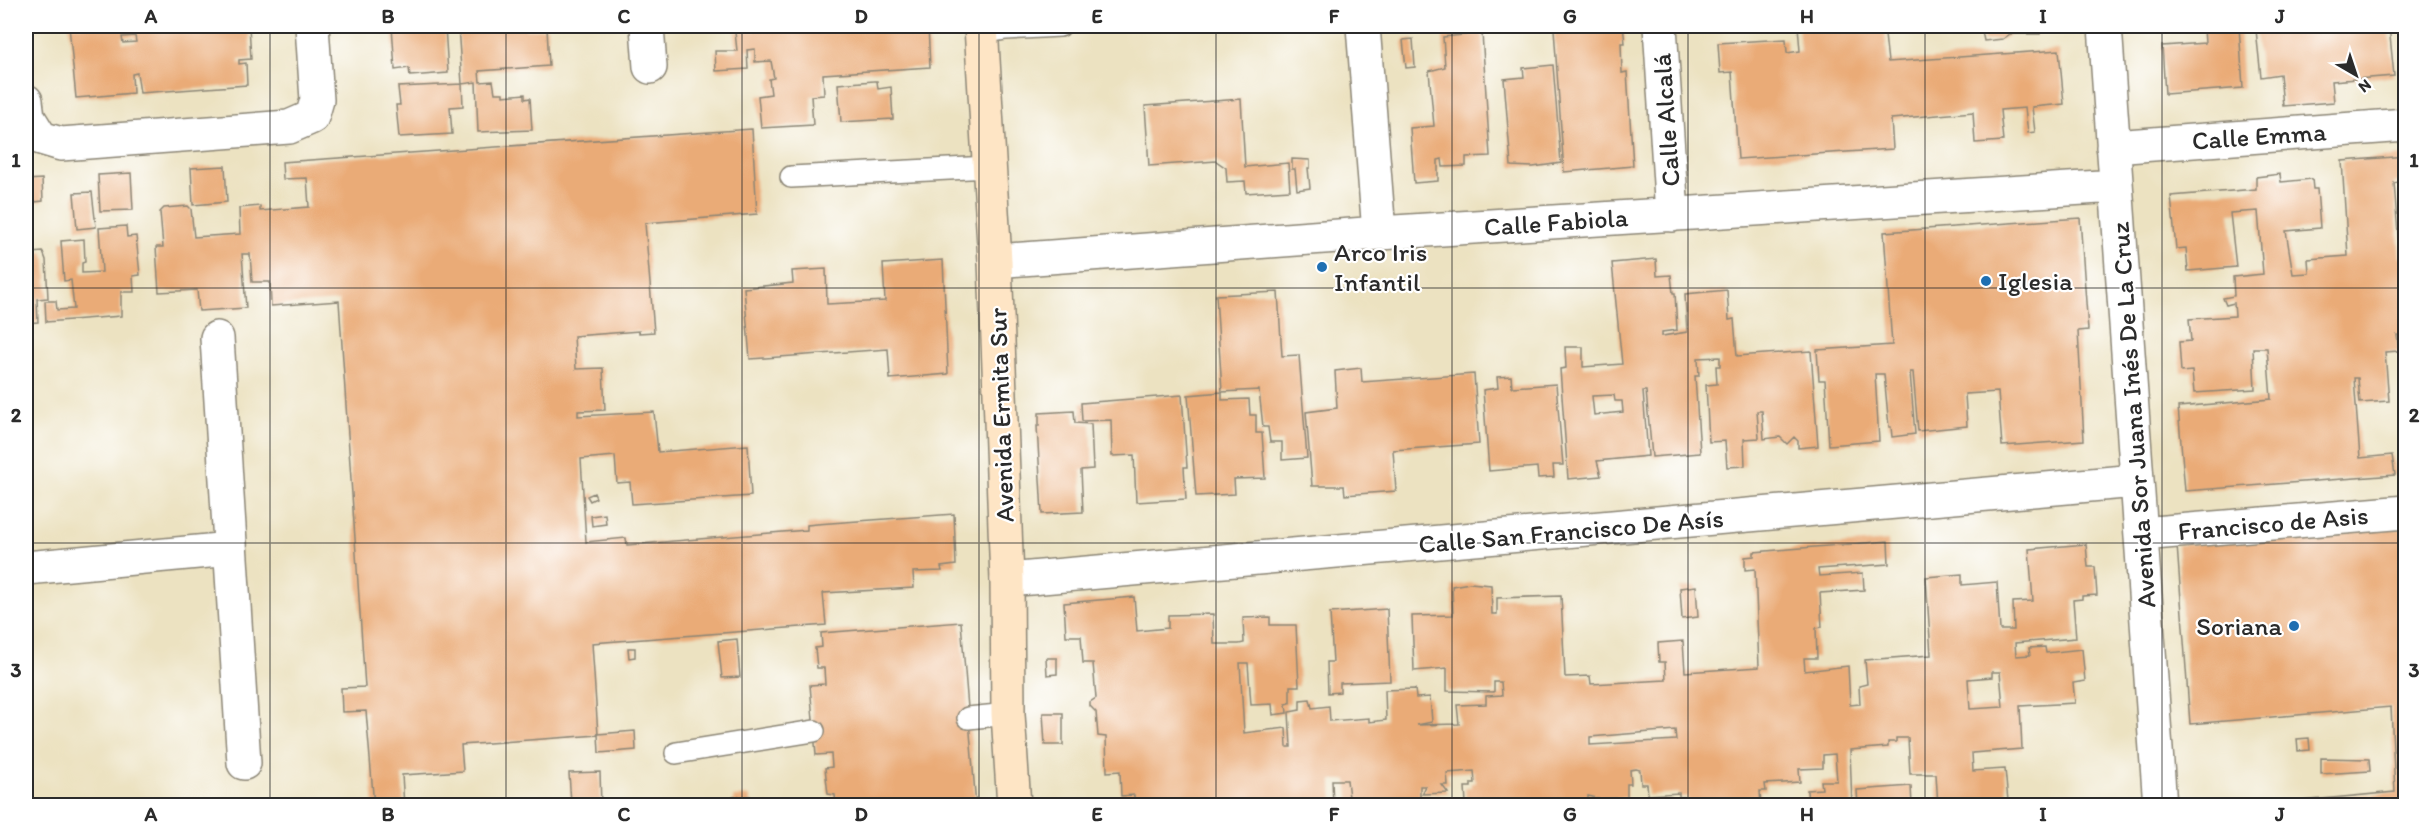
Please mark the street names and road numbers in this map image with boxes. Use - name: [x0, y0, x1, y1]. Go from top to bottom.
- street label: Calle Alcalá: [1645, 52, 1687, 188]
- street label: Calle Emma: [2191, 115, 2328, 157]
- street label: Calle Fabiola: [1483, 201, 1630, 243]
- street label: Avenida Sor Juana Inés De La Cruz: [2104, 221, 2162, 609]
- street label: Avenida Ermita Sur: [981, 307, 1021, 523]
- street label: Francisco de Asis: [2176, 499, 2370, 547]
- street label: Calle San Francisco De Asís: [1417, 502, 1725, 560]

